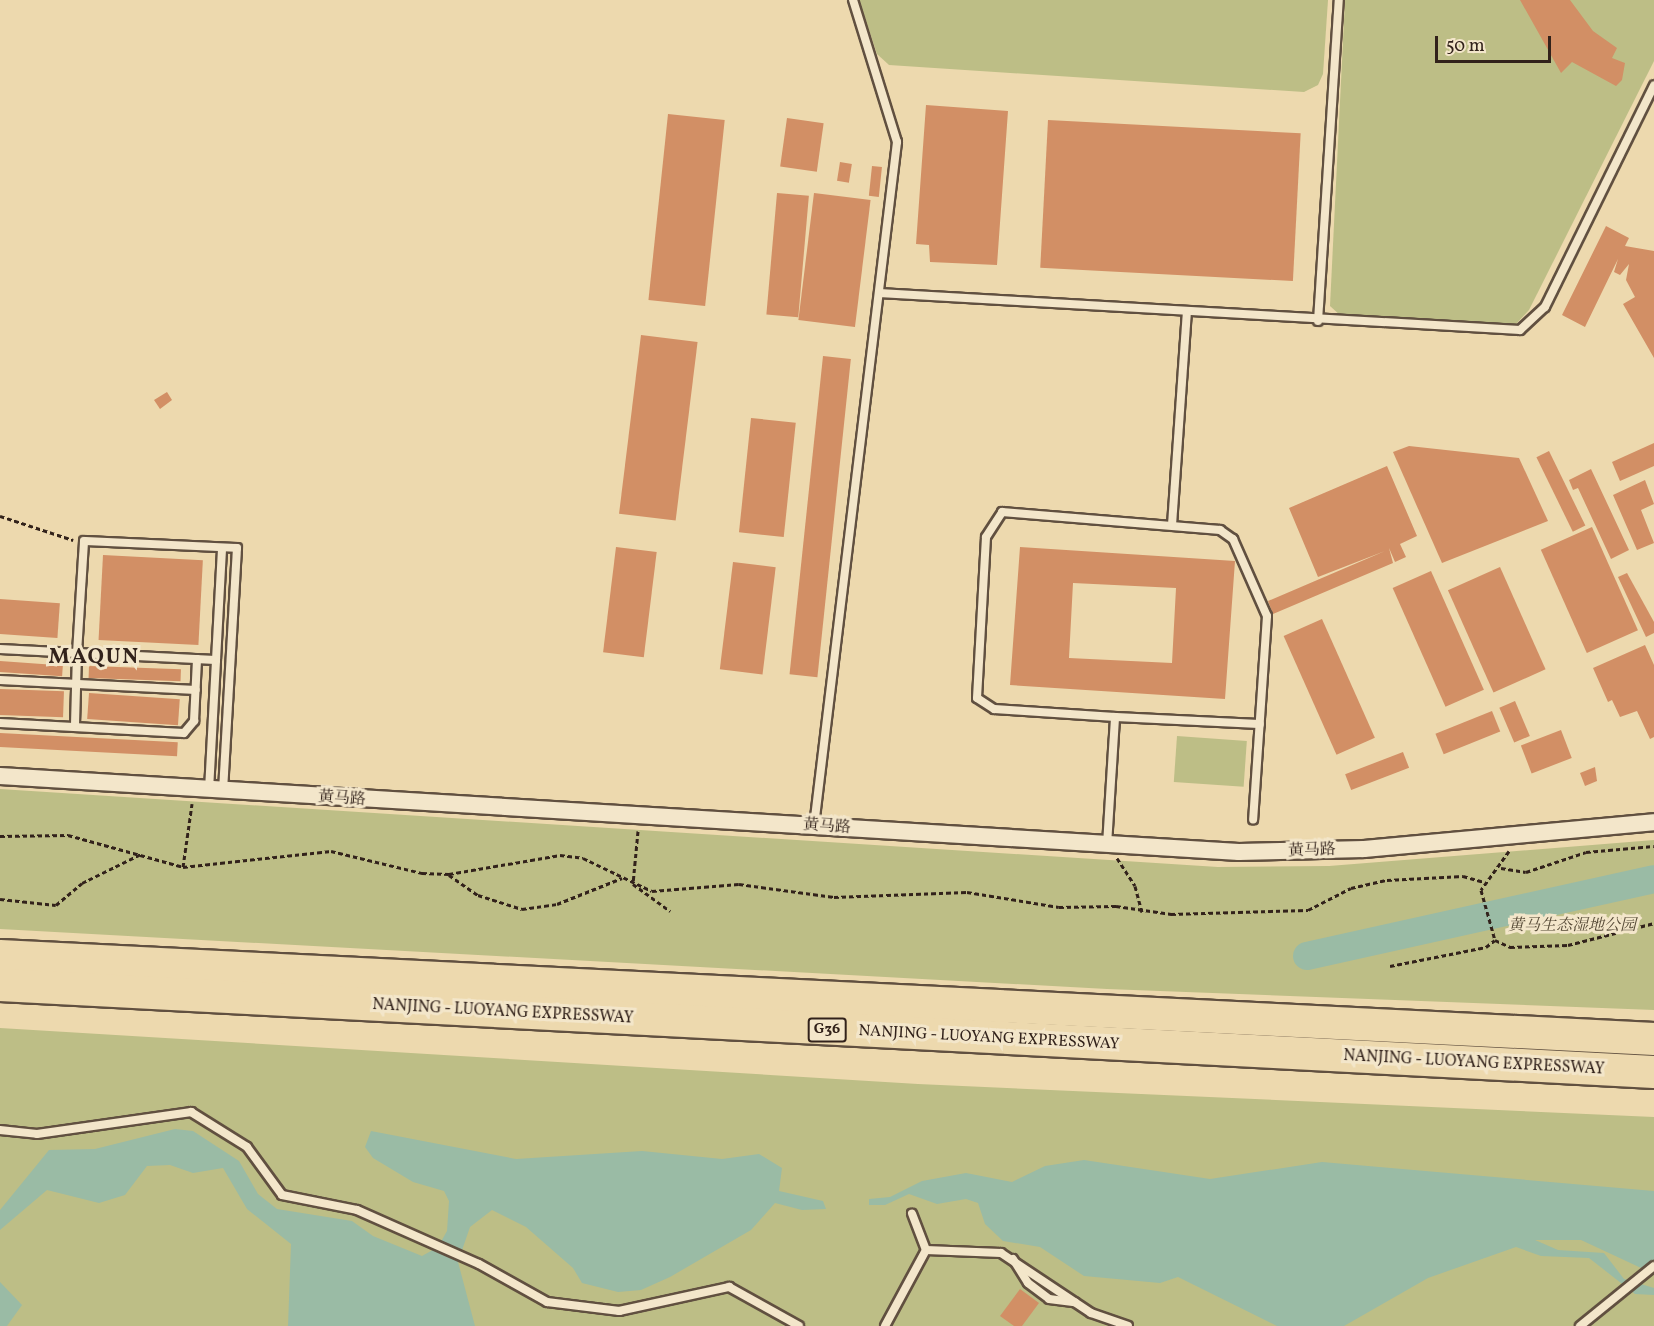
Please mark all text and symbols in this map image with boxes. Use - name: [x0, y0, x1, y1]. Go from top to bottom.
- scale bar: [1438, 24, 1554, 62]
- text: 50 m: [1446, 34, 1485, 59]
- district label: MAQUN: [48, 645, 140, 671]
- street label: 黄马路: [317, 788, 367, 810]
- street label: 黄马路: [802, 816, 852, 838]
- street label: 黄马路: [1288, 841, 1336, 861]
- park label: 黄马生态湿地公园: [1508, 916, 1636, 936]
- street label: NANJING - LUOYANG EXPRESSWAY: [372, 996, 634, 1028]
- road number: G36: [808, 1018, 846, 1042]
- street label: NANJING - LUOYANG EXPRESSWAY: [858, 1022, 1120, 1054]
- street label: NANJING - LUOYANG EXPRESSWAY: [1343, 1047, 1605, 1079]

